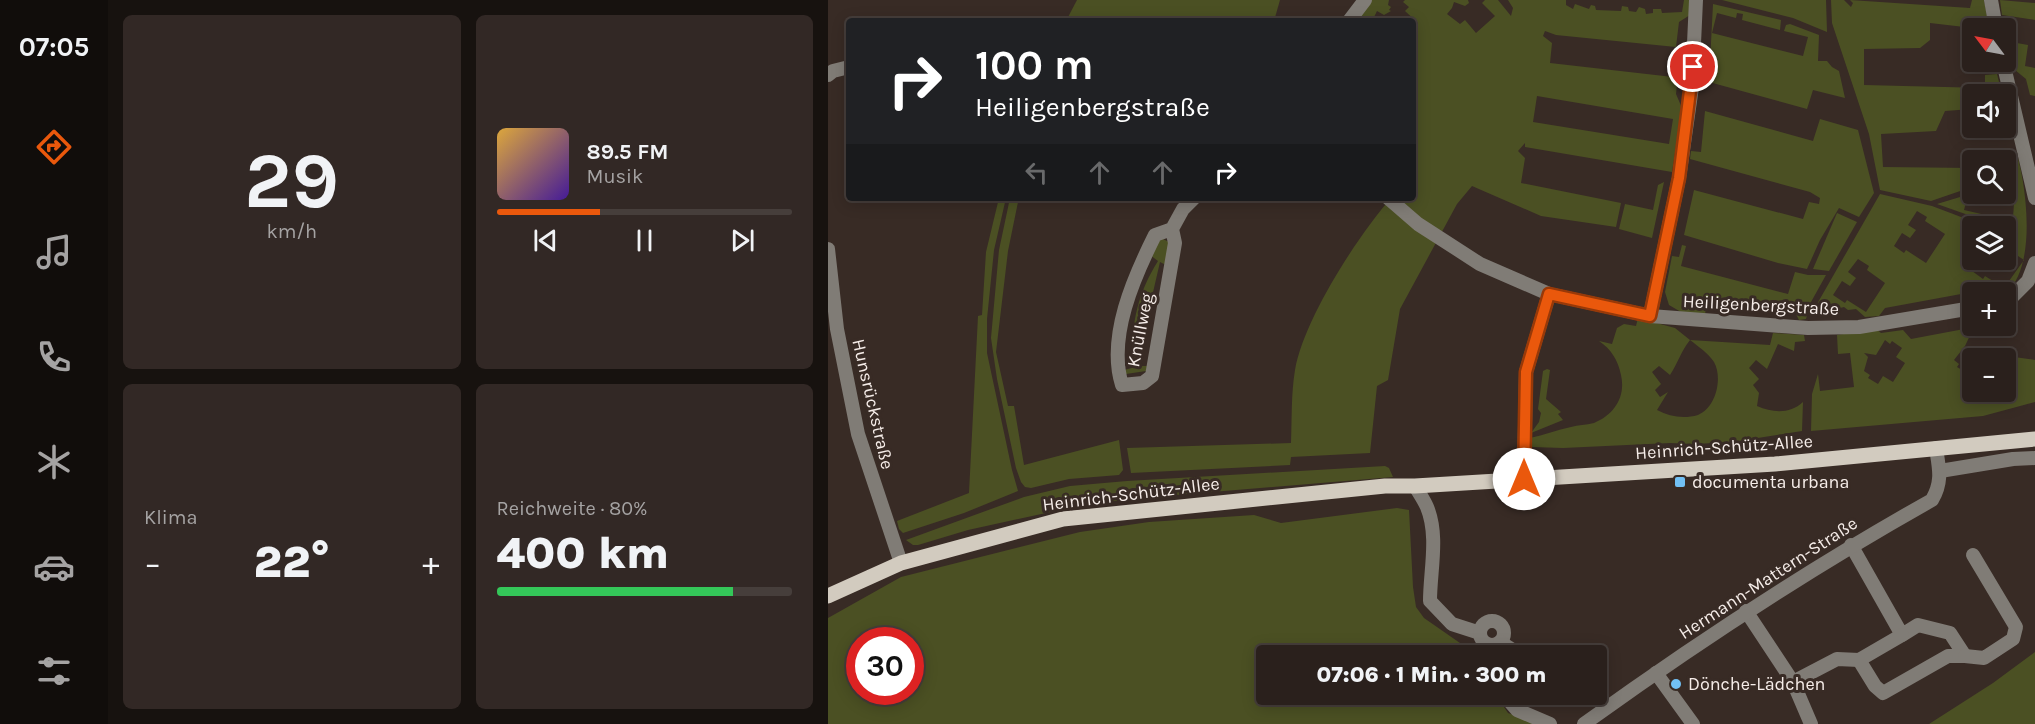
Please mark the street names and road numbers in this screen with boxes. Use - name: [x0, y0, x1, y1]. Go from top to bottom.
- street label: Heiligenbergstraße: [1682, 290, 1840, 320]
- street label: Knüllweg: [1122, 291, 1158, 369]
- street label: Hunsrückstraße: [847, 337, 899, 471]
- street label: Heinrich-Schütz-Allee: [1634, 430, 1814, 464]
- street label: Heinrich-Schütz-Allee: [1041, 472, 1221, 516]
- street label: Hermann-Mattern-Straße: [1675, 512, 1861, 644]

